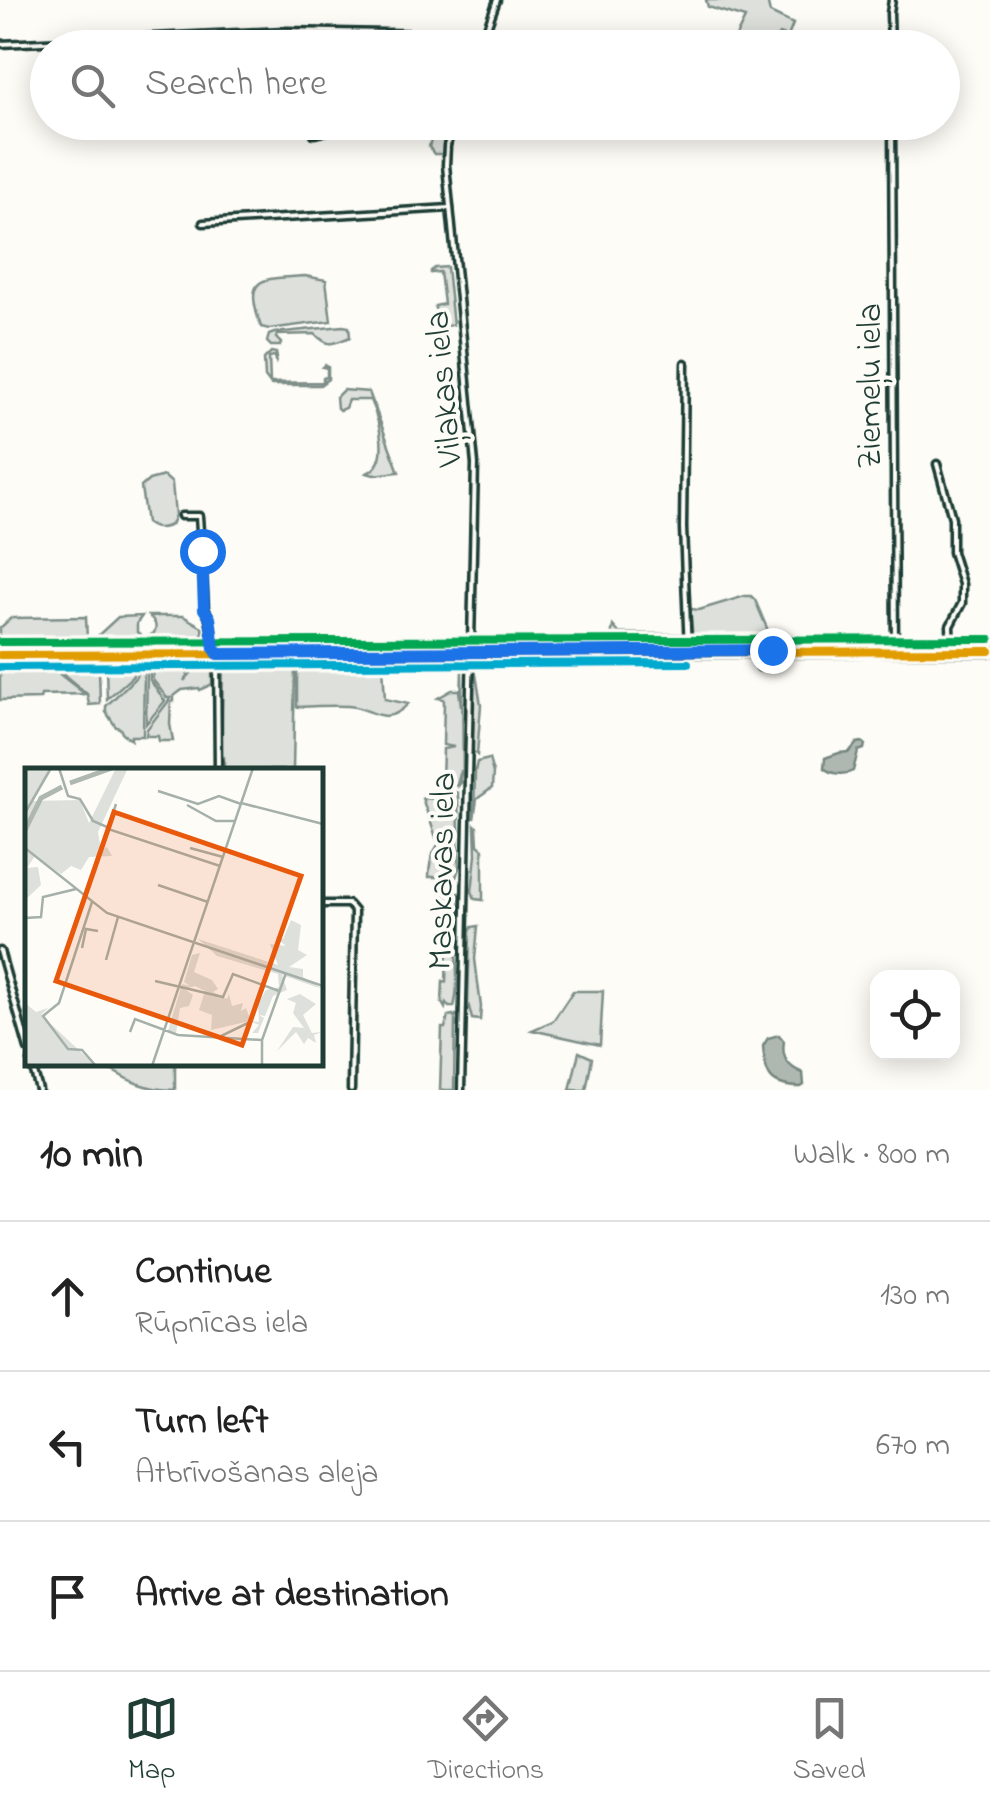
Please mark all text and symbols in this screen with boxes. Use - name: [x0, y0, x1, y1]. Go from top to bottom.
- search box: [30, 30, 960, 140]
- text: Search here: [145, 57, 327, 113]
- icon: search: [65, 58, 120, 113]
- street label: Ziemeļu iela: [846, 303, 897, 469]
- street label: Viļakas iela: [413, 308, 478, 470]
- route start: [180, 529, 226, 575]
- route end: [750, 628, 796, 674]
- inset map: [25, 768, 322, 1065]
- street label: Maskavas iela: [416, 772, 471, 970]
- map controls: [870, 970, 960, 1060]
- button: locate: [870, 970, 960, 1060]
- text: 10 min: [40, 1125, 143, 1186]
- text: Walk · 800 m: [793, 1132, 950, 1179]
- text: Continue: [135, 1245, 271, 1301]
- icon: ahead: [40, 1269, 95, 1324]
- text: 130 m: [880, 1273, 950, 1320]
- text: Rūpnīcas iela: [135, 1301, 308, 1348]
- text: Turn left: [135, 1395, 268, 1451]
- icon: left: [40, 1419, 95, 1474]
- text: 670 m: [876, 1423, 950, 1470]
- text: Atbrīvošanas aleja: [135, 1451, 379, 1498]
- text: Arrive at destination: [135, 1568, 449, 1624]
- icon: arrive: [40, 1569, 95, 1624]
- tab: Map: [124, 1691, 179, 1792]
- tab: Directions: [428, 1691, 544, 1792]
- tab: Saved: [793, 1691, 866, 1792]

